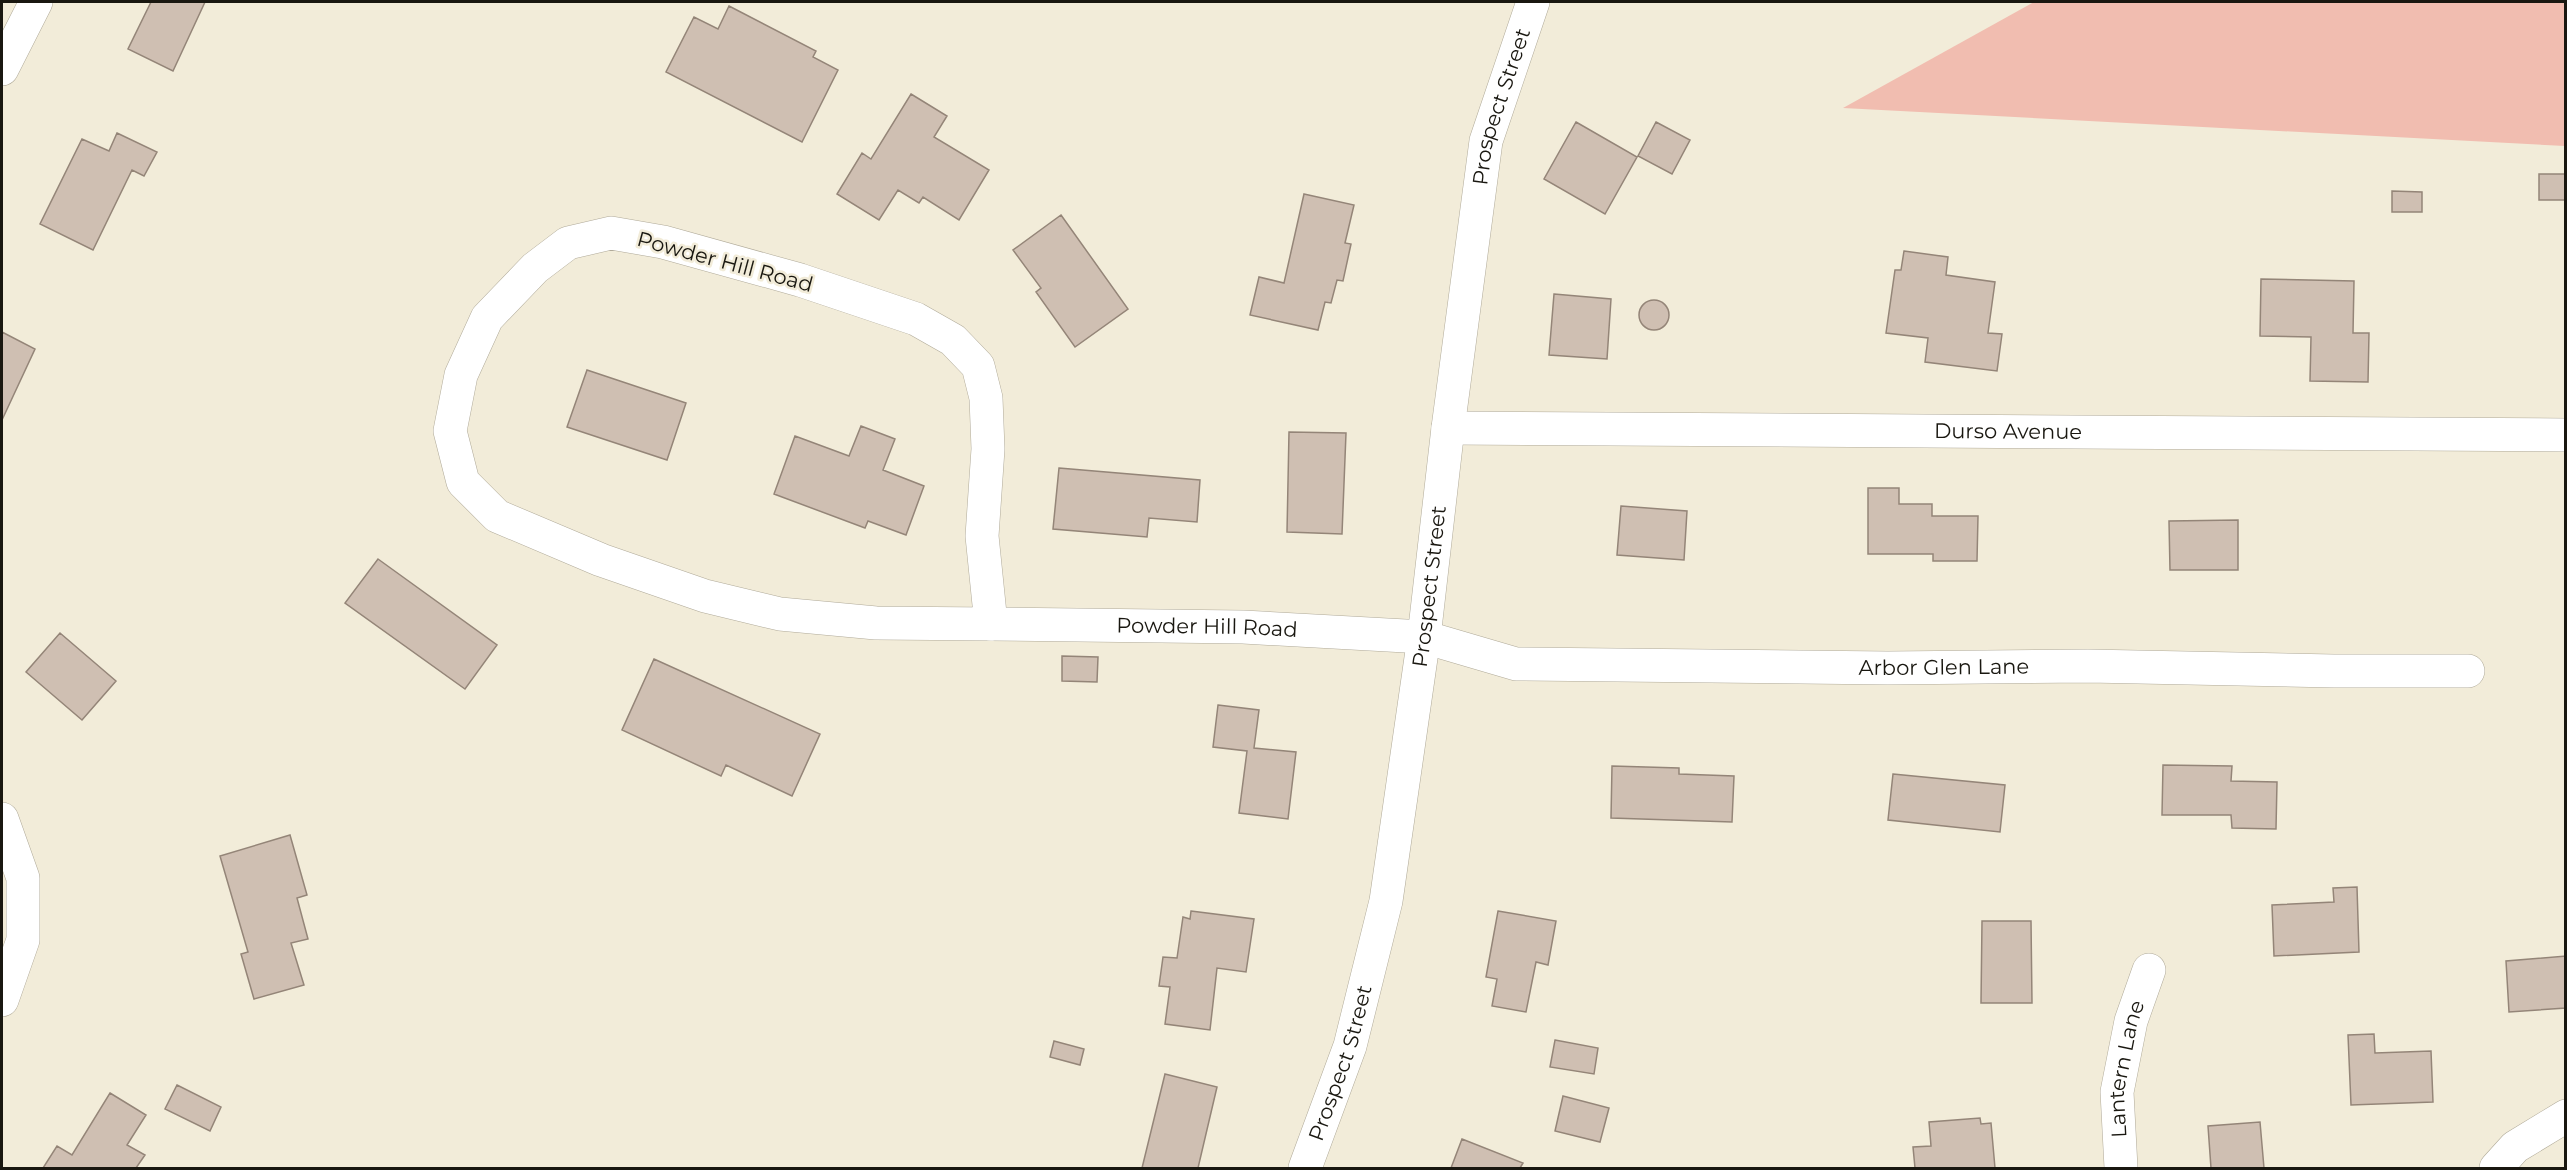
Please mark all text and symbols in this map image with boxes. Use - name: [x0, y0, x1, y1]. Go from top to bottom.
- street label: Prospect Street: [1467, 25, 1535, 187]
- street label: Powder Hill Road: [634, 226, 816, 297]
- street label: Durso Avenue: [1934, 418, 2082, 444]
- street label: Prospect Street: [1407, 504, 1451, 669]
- street label: Powder Hill Road: [1116, 612, 1298, 642]
- street label: Arbor Glen Lane: [1858, 654, 2029, 680]
- street label: Prospect Street: [1303, 982, 1377, 1144]
- street label: Lantern Lane: [2104, 997, 2149, 1138]

